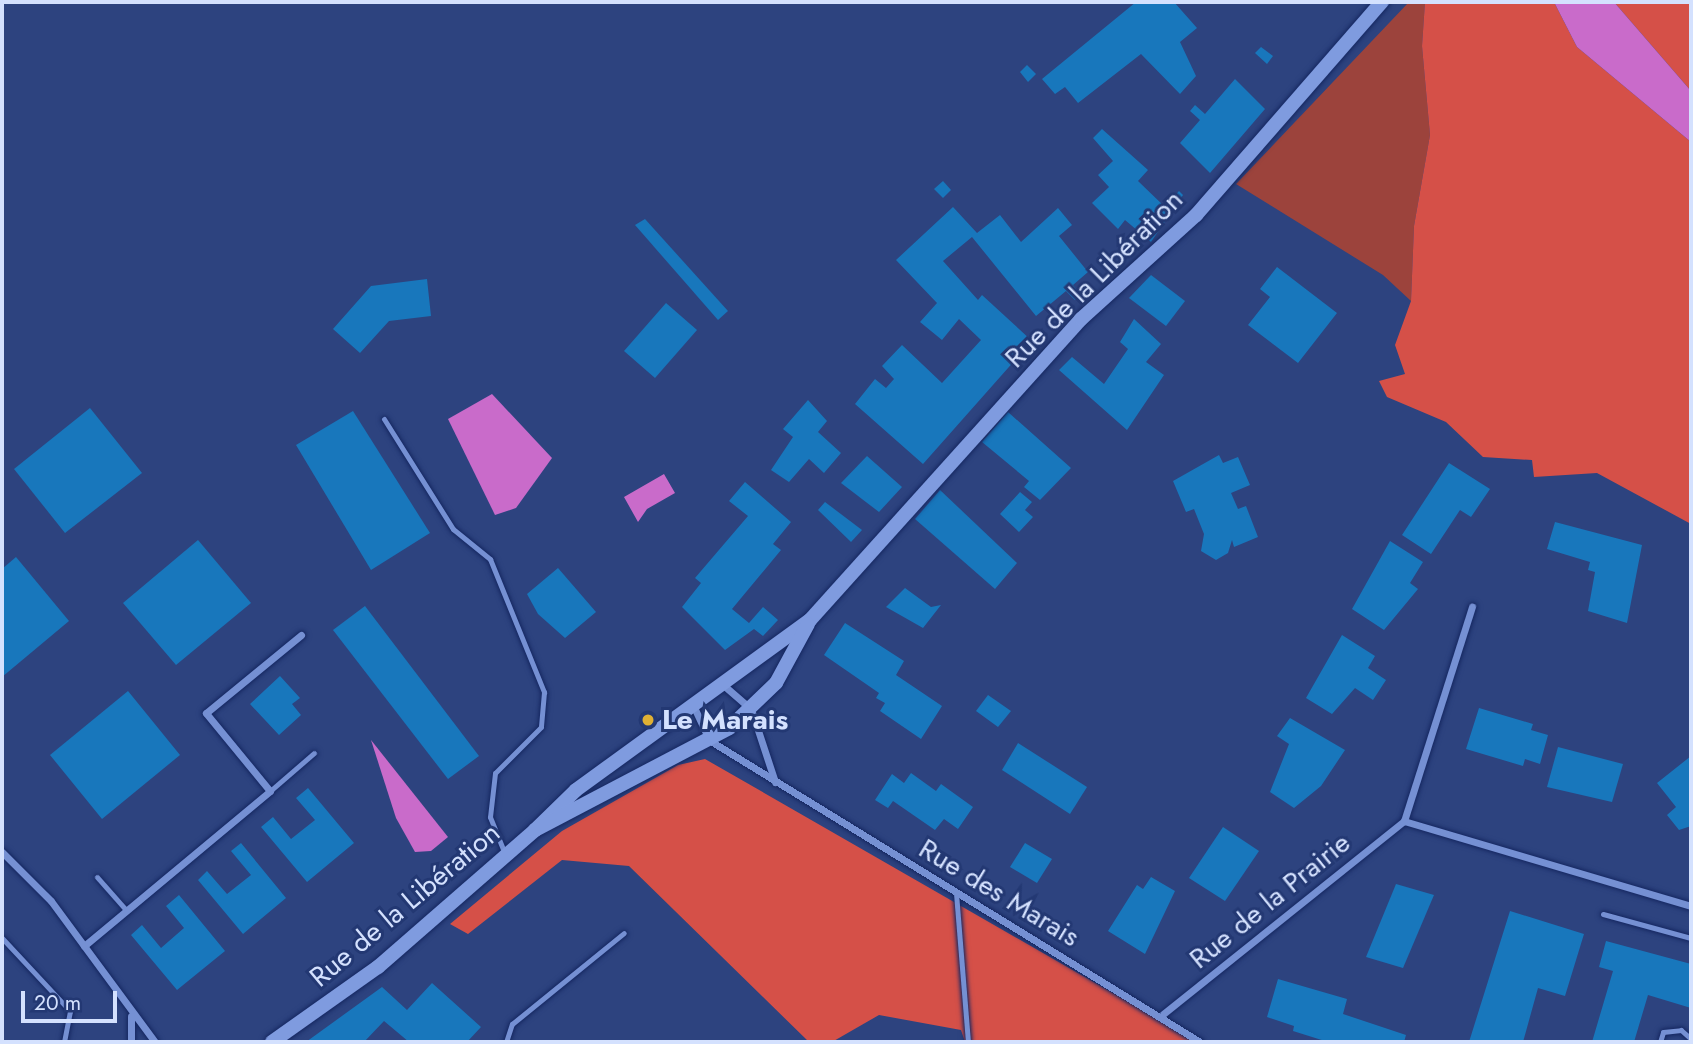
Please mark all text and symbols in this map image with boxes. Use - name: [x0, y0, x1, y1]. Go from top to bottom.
- street label: Rue de la Libération: [998, 183, 1190, 375]
- place label: Le Marais: [662, 703, 788, 737]
- marker: Le Marais: [640, 712, 656, 728]
- street label: Rue de la Libération: [303, 816, 507, 994]
- street label: Rue de la Prairie: [1183, 826, 1357, 976]
- street label: Rue des Marais: [913, 832, 1085, 954]
- scale bar: [24, 978, 121, 1022]
- text: 20 m: [34, 988, 81, 1018]

